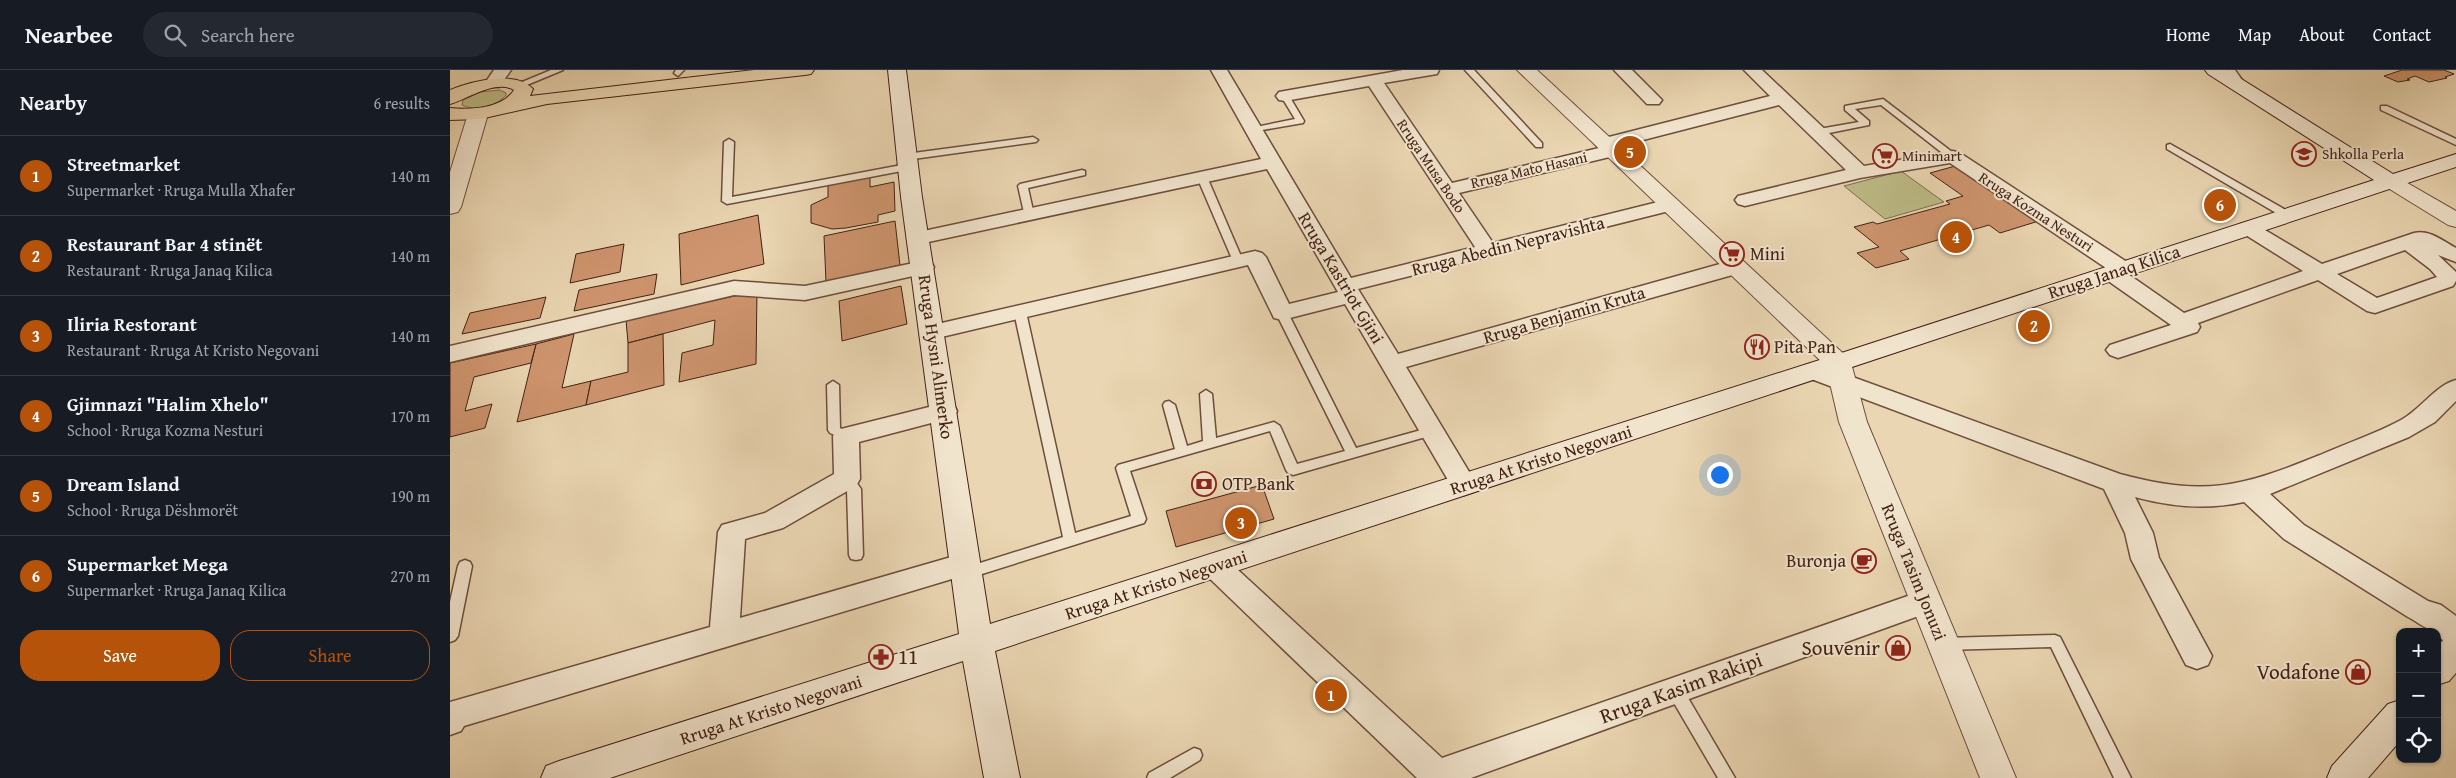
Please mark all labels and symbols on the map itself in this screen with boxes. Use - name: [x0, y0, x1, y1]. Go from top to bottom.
- street label: Rruga Musa Bodo: [1392, 115, 1471, 217]
- pin: 5: [1614, 133, 1646, 171]
- school or university icon: Shkolla Perla: [2291, 141, 2317, 167]
- supermarket icon: Minimart: [1872, 143, 1898, 169]
- place label: Shkolla Perla: [2322, 143, 2404, 164]
- place label: Minimart: [1902, 145, 1963, 166]
- street label: Rruga Mato Hasani: [1468, 146, 1589, 193]
- street label: Rruga Kozma Nesturi: [1975, 167, 2098, 257]
- pin: 6: [2204, 186, 2236, 224]
- street label: Rruga Kastriot Gjini: [1291, 207, 1391, 349]
- street label: Rruga Abedin Nepravishta: [1409, 208, 1608, 283]
- pin: 4: [1940, 218, 1972, 256]
- street label: Rruga Janaq Kilica: [2044, 237, 2184, 306]
- place label: Mini: [1750, 240, 1785, 267]
- supermarket icon: Mini: [1719, 241, 1745, 267]
- street label: Rruga Hysni Alimerko: [912, 273, 961, 441]
- street label: Rruga Benjamin Kruta: [1480, 278, 1649, 351]
- pin: 2: [2018, 307, 2050, 345]
- place label: Pita Pan: [1774, 333, 1836, 360]
- restaurant icon: Pita Pan: [1744, 334, 1770, 360]
- street label: Rruga At Kristo Negovani: [1446, 417, 1635, 502]
- your location: [1707, 462, 1733, 488]
- place label: OTP Bank: [1222, 470, 1295, 497]
- bank icon: OTP Bank: [1191, 471, 1217, 497]
- street label: Rruga Tasim Jonuzi: [1875, 499, 1954, 644]
- pin: 3: [1225, 504, 1257, 542]
- street label: Rruga At Kristo Negovani: [1061, 542, 1250, 627]
- place label: Buronja: [1786, 547, 1846, 574]
- cafe icon: Buronja: [1851, 548, 1877, 574]
- place label: Souvenir: [1802, 632, 1880, 663]
- shop icon: Souvenir: [1885, 635, 1911, 661]
- place label: 11: [898, 641, 918, 672]
- pharmacy icon: 11: [868, 644, 894, 670]
- street label: Rruga Kasim Rakipi: [1595, 644, 1767, 731]
- place label: Vodafone: [2257, 656, 2340, 687]
- shop icon: Vodafone: [2345, 659, 2371, 685]
- street label: Rruga At Kristo Negovani: [676, 667, 865, 752]
- pin: 1: [1315, 676, 1347, 714]

